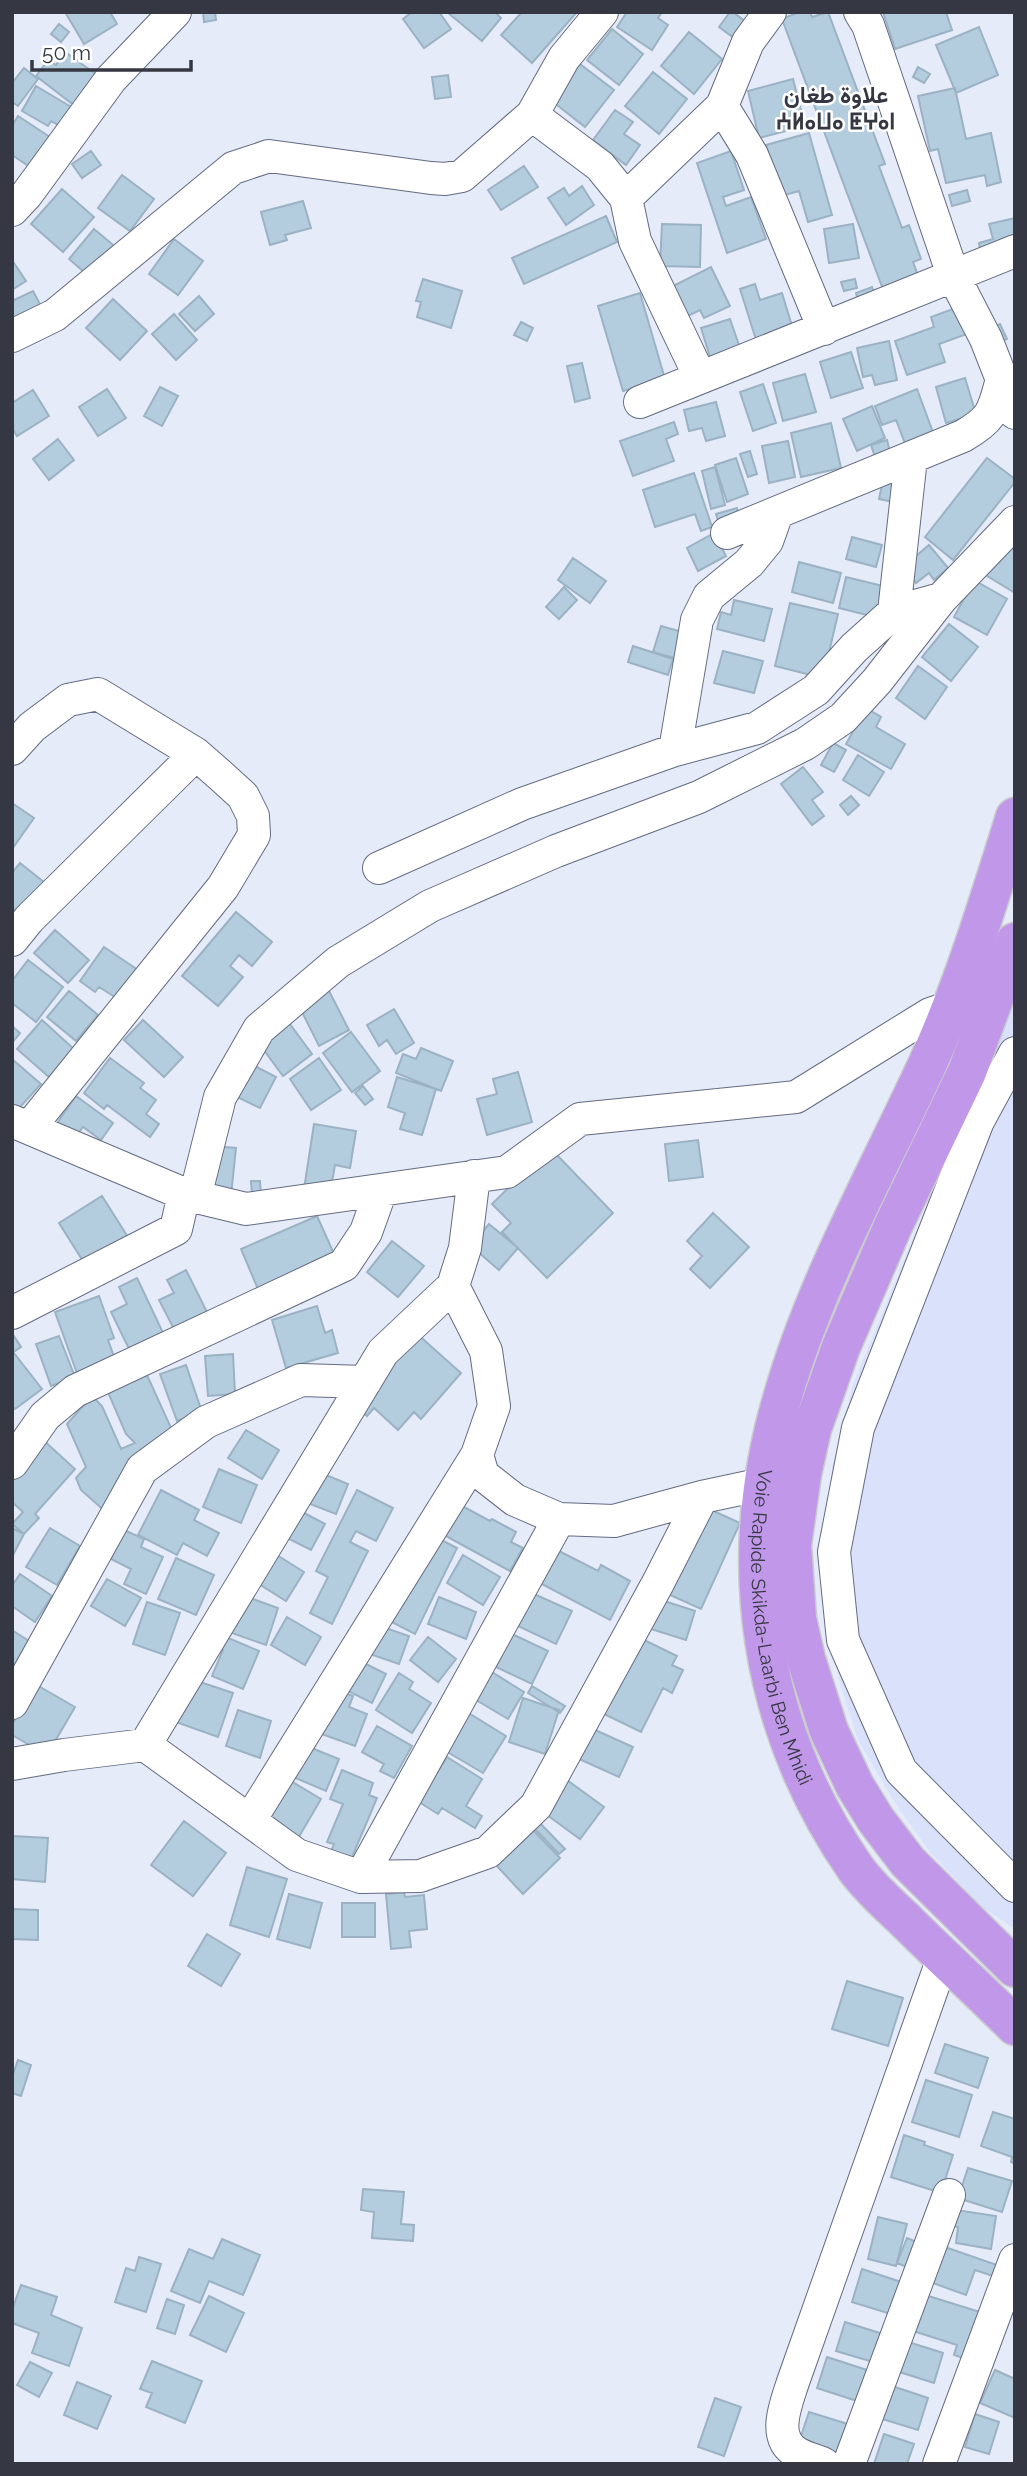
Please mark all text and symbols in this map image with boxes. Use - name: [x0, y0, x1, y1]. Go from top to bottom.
- scale bar: [32, 28, 191, 72]
- text: 50 m: [42, 40, 91, 65]
- district label: علاوة طغان ⵄⵍⴰⵡⴰ ⵟⵖⴰⵏ: [776, 81, 896, 134]
- street label: Voie Rapide Skikda-Laarbi Ben Mhidi: [747, 1468, 817, 1788]

